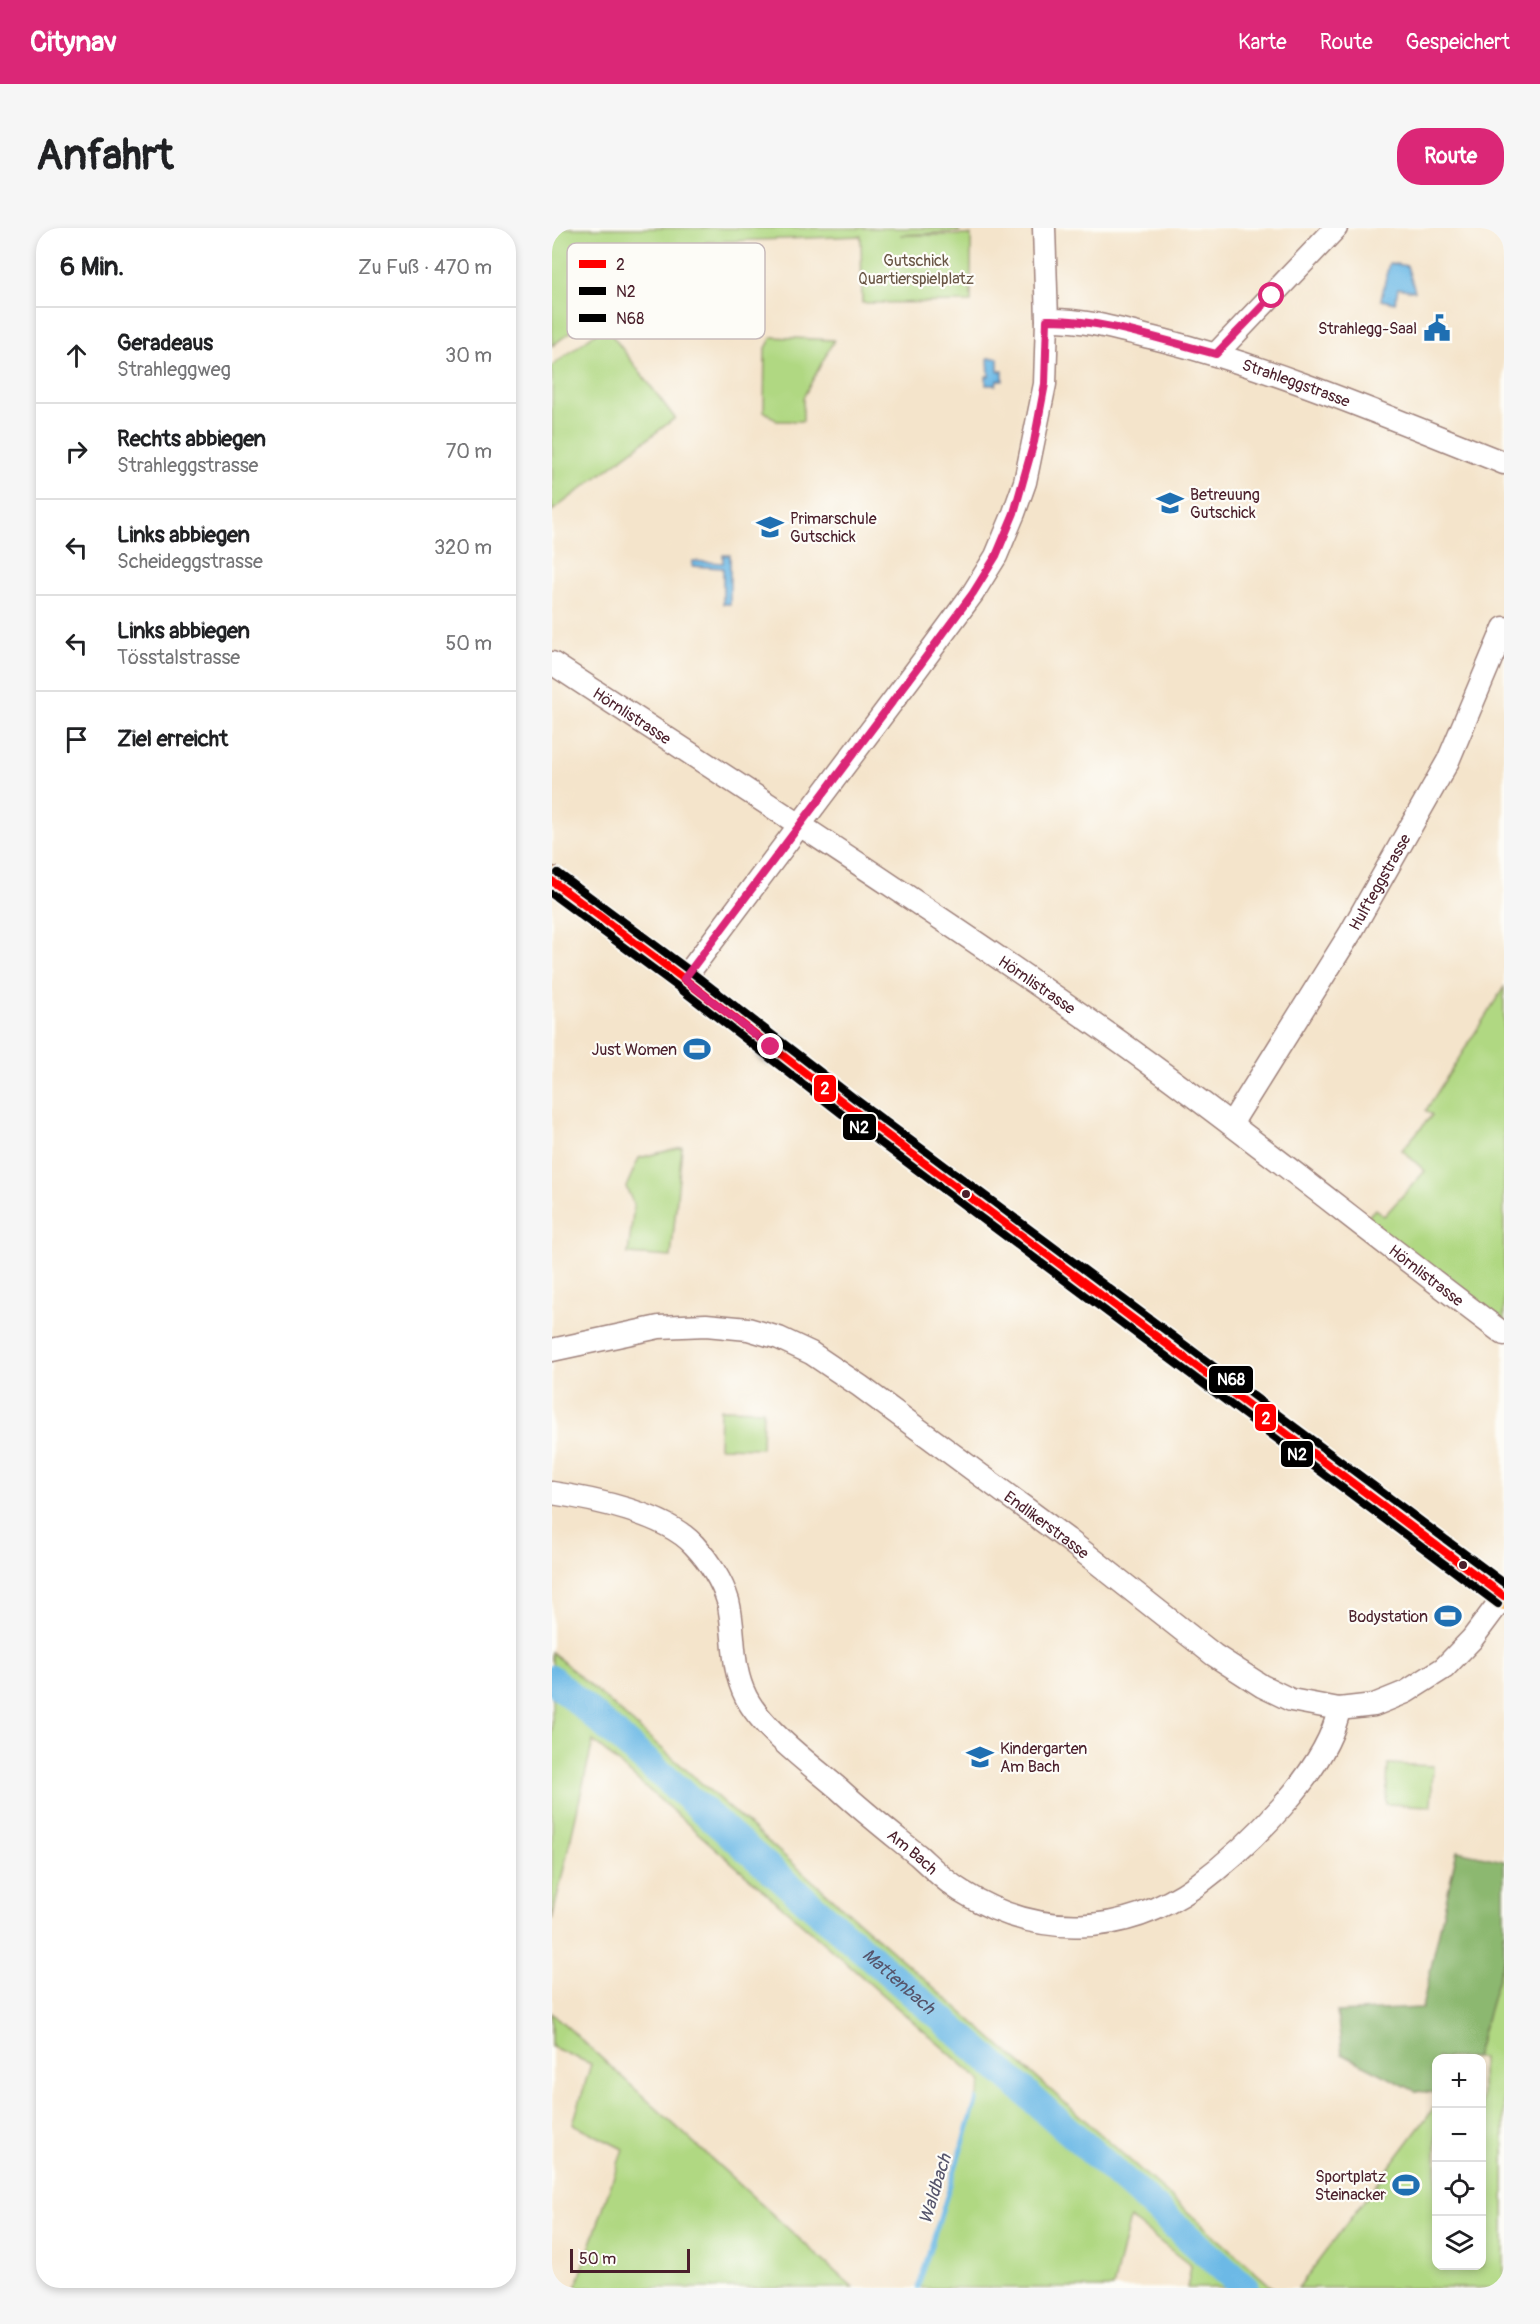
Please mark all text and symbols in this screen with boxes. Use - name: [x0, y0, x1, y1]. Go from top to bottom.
- text: Citynav: [30, 25, 117, 60]
- text: Karte: [1238, 29, 1287, 56]
- text: Route: [1320, 29, 1373, 56]
- text: Gespeichert: [1406, 29, 1510, 56]
- button: Route: [1397, 128, 1504, 185]
- text: Anfahrt: [36, 130, 174, 182]
- legend: [567, 243, 765, 339]
- text: 6 Min.: [60, 251, 124, 283]
- park label: Gutschick Quartierspielplatz: [858, 251, 974, 289]
- text: Zu Fuß · 470 m: [358, 255, 492, 280]
- text: 2: [616, 255, 625, 275]
- text: N2: [616, 282, 636, 302]
- route start: [1258, 282, 1284, 308]
- text: N68: [616, 309, 644, 329]
- public building icon: Strahlegg-Saal: [1422, 313, 1452, 343]
- place label: Strahlegg-Saal: [1318, 319, 1417, 339]
- text: Geradeaus: [117, 329, 213, 357]
- icon: ahead: [60, 339, 93, 372]
- text: 30 m: [445, 343, 492, 368]
- street label: Strahleggstrasse: [1239, 355, 1353, 412]
- text: Strahleggweg: [117, 357, 231, 382]
- text: Rechts abbiegen: [117, 425, 266, 453]
- icon: right: [60, 435, 93, 468]
- text: 70 m: [446, 439, 492, 464]
- text: Strahleggstrasse: [117, 453, 258, 478]
- place label: Betreuung Gutschick: [1190, 485, 1260, 523]
- school or university icon: Betreuung Gutschick: [1155, 488, 1185, 518]
- place label: Primarschule Gutschick: [790, 509, 877, 547]
- school or university icon: Primarschule Gutschick: [755, 512, 785, 542]
- text: Links abbiegen: [117, 521, 250, 549]
- icon: left: [60, 531, 93, 564]
- text: 320 m: [434, 535, 492, 560]
- text: Scheideggstrasse: [117, 549, 263, 574]
- text: Links abbiegen: [117, 617, 250, 645]
- icon: left: [60, 627, 93, 660]
- text: 50 m: [445, 631, 492, 656]
- text: Tösstalstrasse: [117, 645, 240, 670]
- street label: Hörnlistrasse: [589, 684, 675, 749]
- icon: arrive: [60, 723, 93, 756]
- text: Ziel erreicht: [117, 725, 228, 753]
- street label: Hulfteggstrasse: [1345, 830, 1416, 934]
- street label: Hörnlistrasse: [994, 952, 1079, 1019]
- route end: [757, 1033, 783, 1059]
- sports icon: Just Women: [682, 1034, 712, 1064]
- place label: Just Women: [592, 1040, 677, 1060]
- line badge: 2: [813, 1074, 837, 1103]
- text: 2: [821, 1079, 830, 1099]
- line badge: N2: [842, 1113, 877, 1141]
- text: N2: [849, 1118, 869, 1138]
- unlabelled marker: [960, 1188, 972, 1200]
- street label: Hörnlistrasse: [1384, 1241, 1467, 1311]
- line badge: N68: [1208, 1365, 1254, 1394]
- text: N68: [1217, 1370, 1245, 1390]
- line badge: 2: [1254, 1403, 1277, 1432]
- text: 2: [1262, 1409, 1271, 1429]
- line badge: N2: [1280, 1440, 1314, 1468]
- text: N2: [1287, 1445, 1307, 1465]
- street label: Endlikerstrasse: [1000, 1487, 1093, 1564]
- unlabelled marker: [1457, 1559, 1469, 1571]
- sports icon: Bodystation: [1433, 1601, 1463, 1631]
- place label: Bodystation: [1348, 1607, 1428, 1627]
- place label: Kindergarten Am Bach: [1000, 1739, 1087, 1777]
- school or university icon: Kindergarten Am Bach: [965, 1742, 995, 1772]
- street label: Am Bach: [883, 1825, 941, 1879]
- water label: Mattenbach: [857, 1944, 941, 2021]
- map controls: [1432, 2054, 1486, 2270]
- button: +: [1432, 2054, 1486, 2108]
- button: −: [1432, 2108, 1486, 2162]
- water label: Waldbach: [914, 2150, 957, 2227]
- button: locate: [1432, 2162, 1486, 2216]
- place label: Sportplatz Steinacker: [1315, 2167, 1386, 2205]
- sports icon: Sportplatz Steinacker: [1391, 2170, 1421, 2200]
- button: layers: [1432, 2216, 1486, 2270]
- scale bar: [570, 2246, 690, 2274]
- text: 50 m: [579, 2249, 616, 2269]

